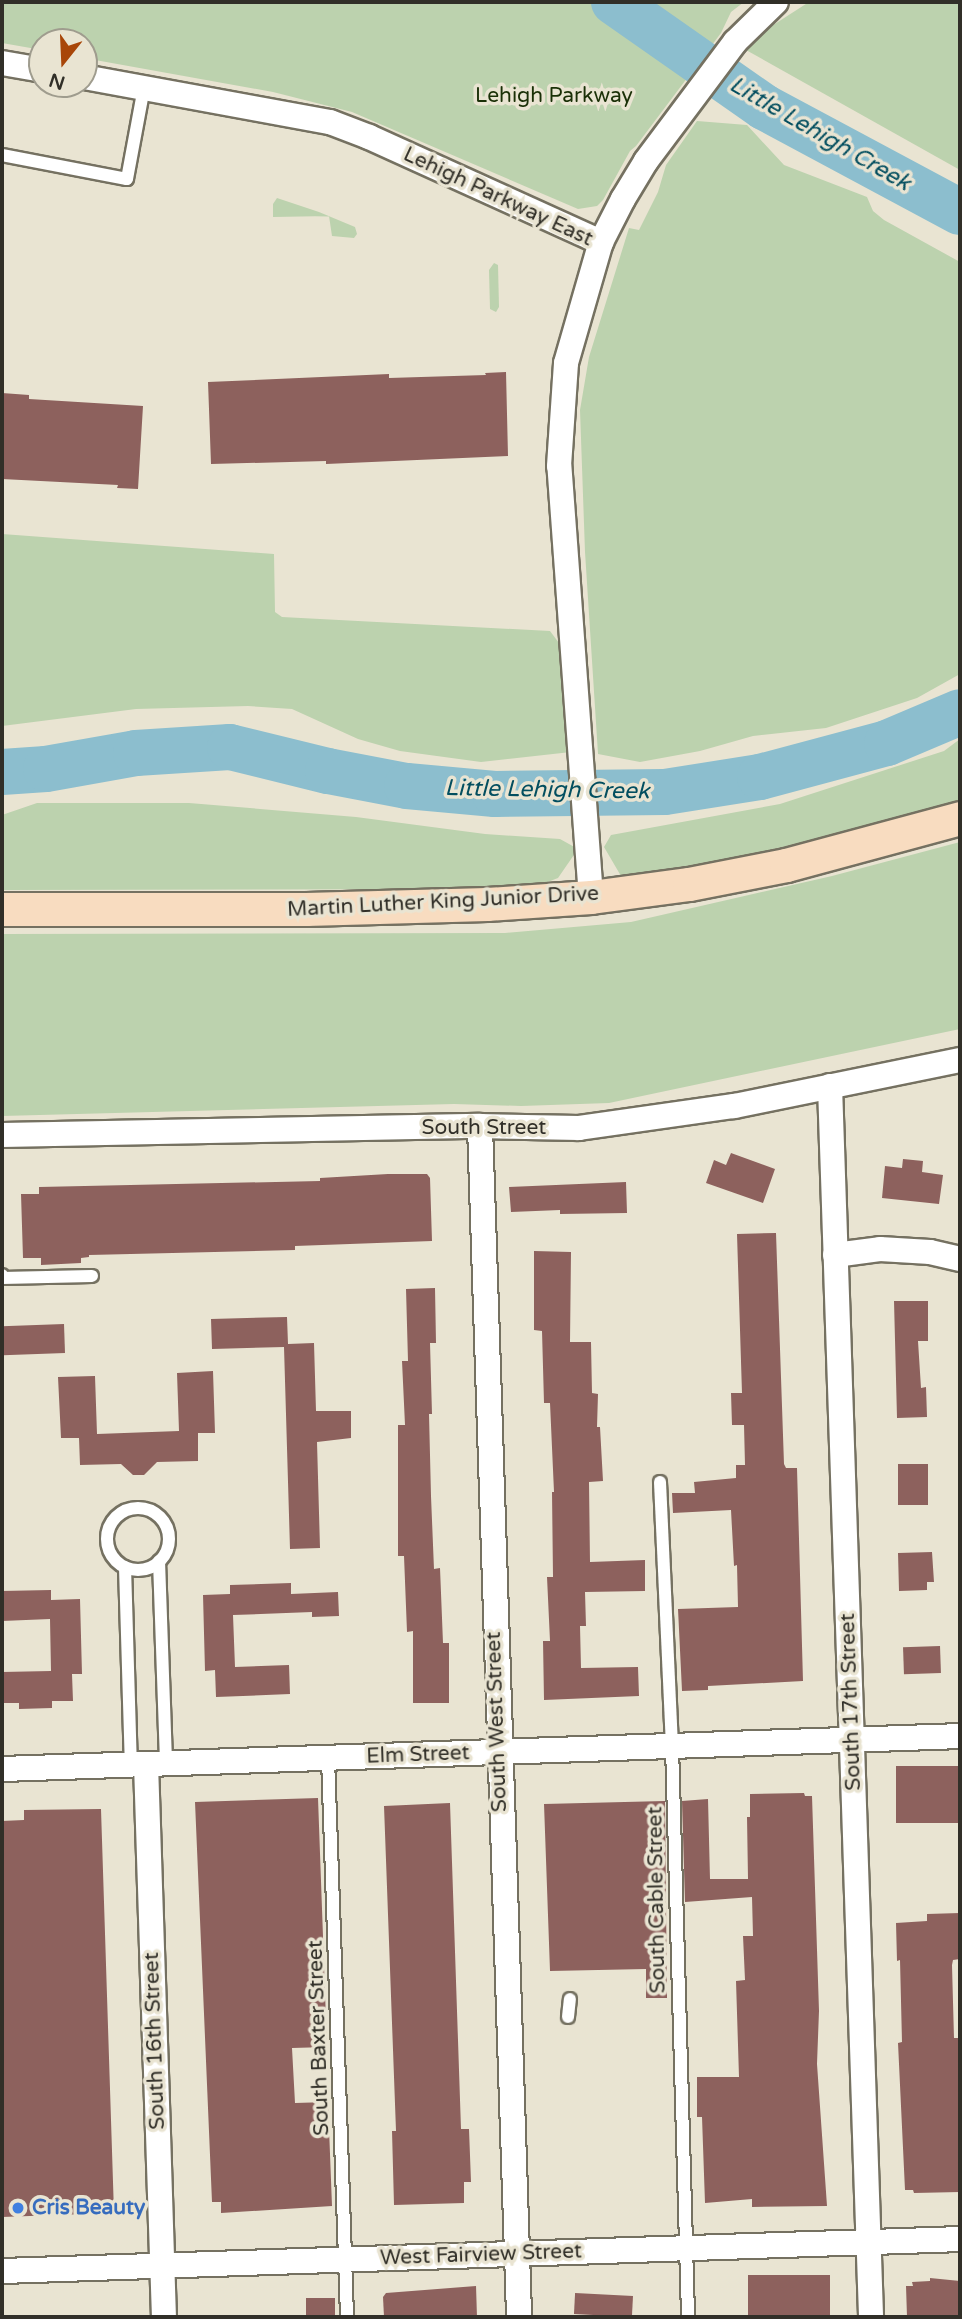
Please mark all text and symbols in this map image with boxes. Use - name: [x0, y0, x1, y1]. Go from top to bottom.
- north arrow: [28, 28, 98, 98]
- text: N: [46, 68, 68, 94]
- water label: Little Lehigh Creek: [724, 71, 916, 197]
- park label: Lehigh Parkway: [475, 83, 633, 109]
- street label: Lehigh Parkway East: [399, 142, 597, 252]
- water label: Little Lehigh Creek: [444, 774, 650, 806]
- street label: Martin Luther King Junior Drive: [287, 881, 599, 923]
- street label: South Street: [422, 1115, 546, 1141]
- street label: South 17th Street: [835, 1613, 867, 1791]
- street label: South West Street: [481, 1631, 513, 1813]
- street label: Elm Street: [366, 1741, 470, 1769]
- street label: South Cable Street: [643, 1806, 671, 1994]
- street label: South Baxter Street: [303, 1940, 335, 2136]
- street label: South 16th Street: [139, 1952, 171, 2130]
- place label: Cris Beauty: [32, 2195, 145, 2221]
- marker: Cris Beauty: [10, 2200, 26, 2216]
- street label: West Fairview Street: [380, 2239, 582, 2271]

